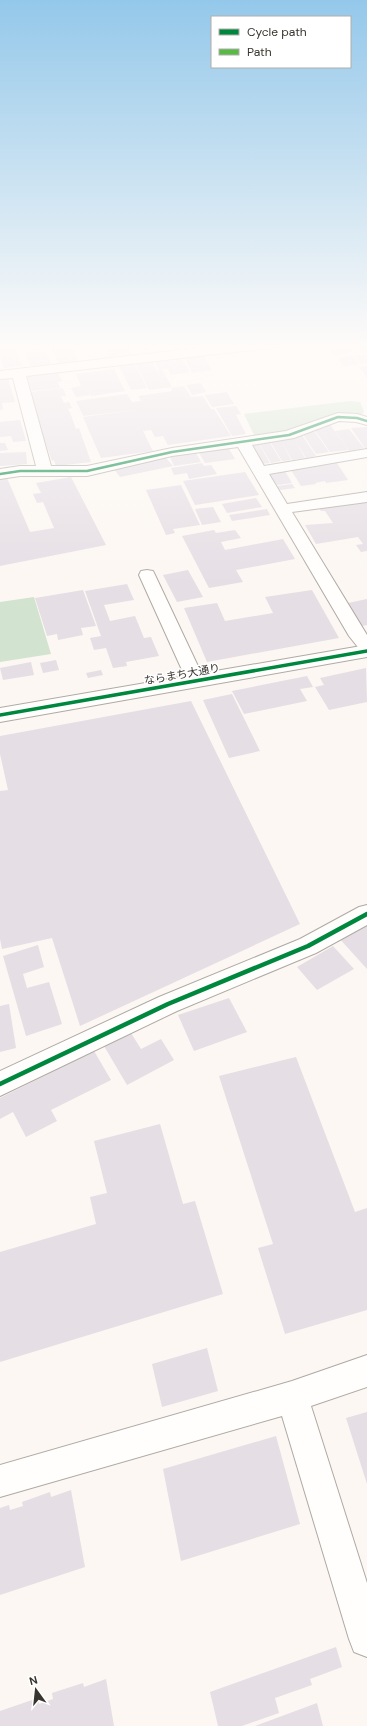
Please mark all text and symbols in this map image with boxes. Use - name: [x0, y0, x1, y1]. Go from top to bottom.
- legend: [211, 16, 351, 68]
- text: Cycle path: [247, 24, 307, 40]
- text: Path: [247, 44, 272, 60]
- street label: ならまち大通り: [143, 660, 221, 688]
- north arrow: [16, 1670, 56, 1710]
- text: N: [28, 1673, 39, 1688]

